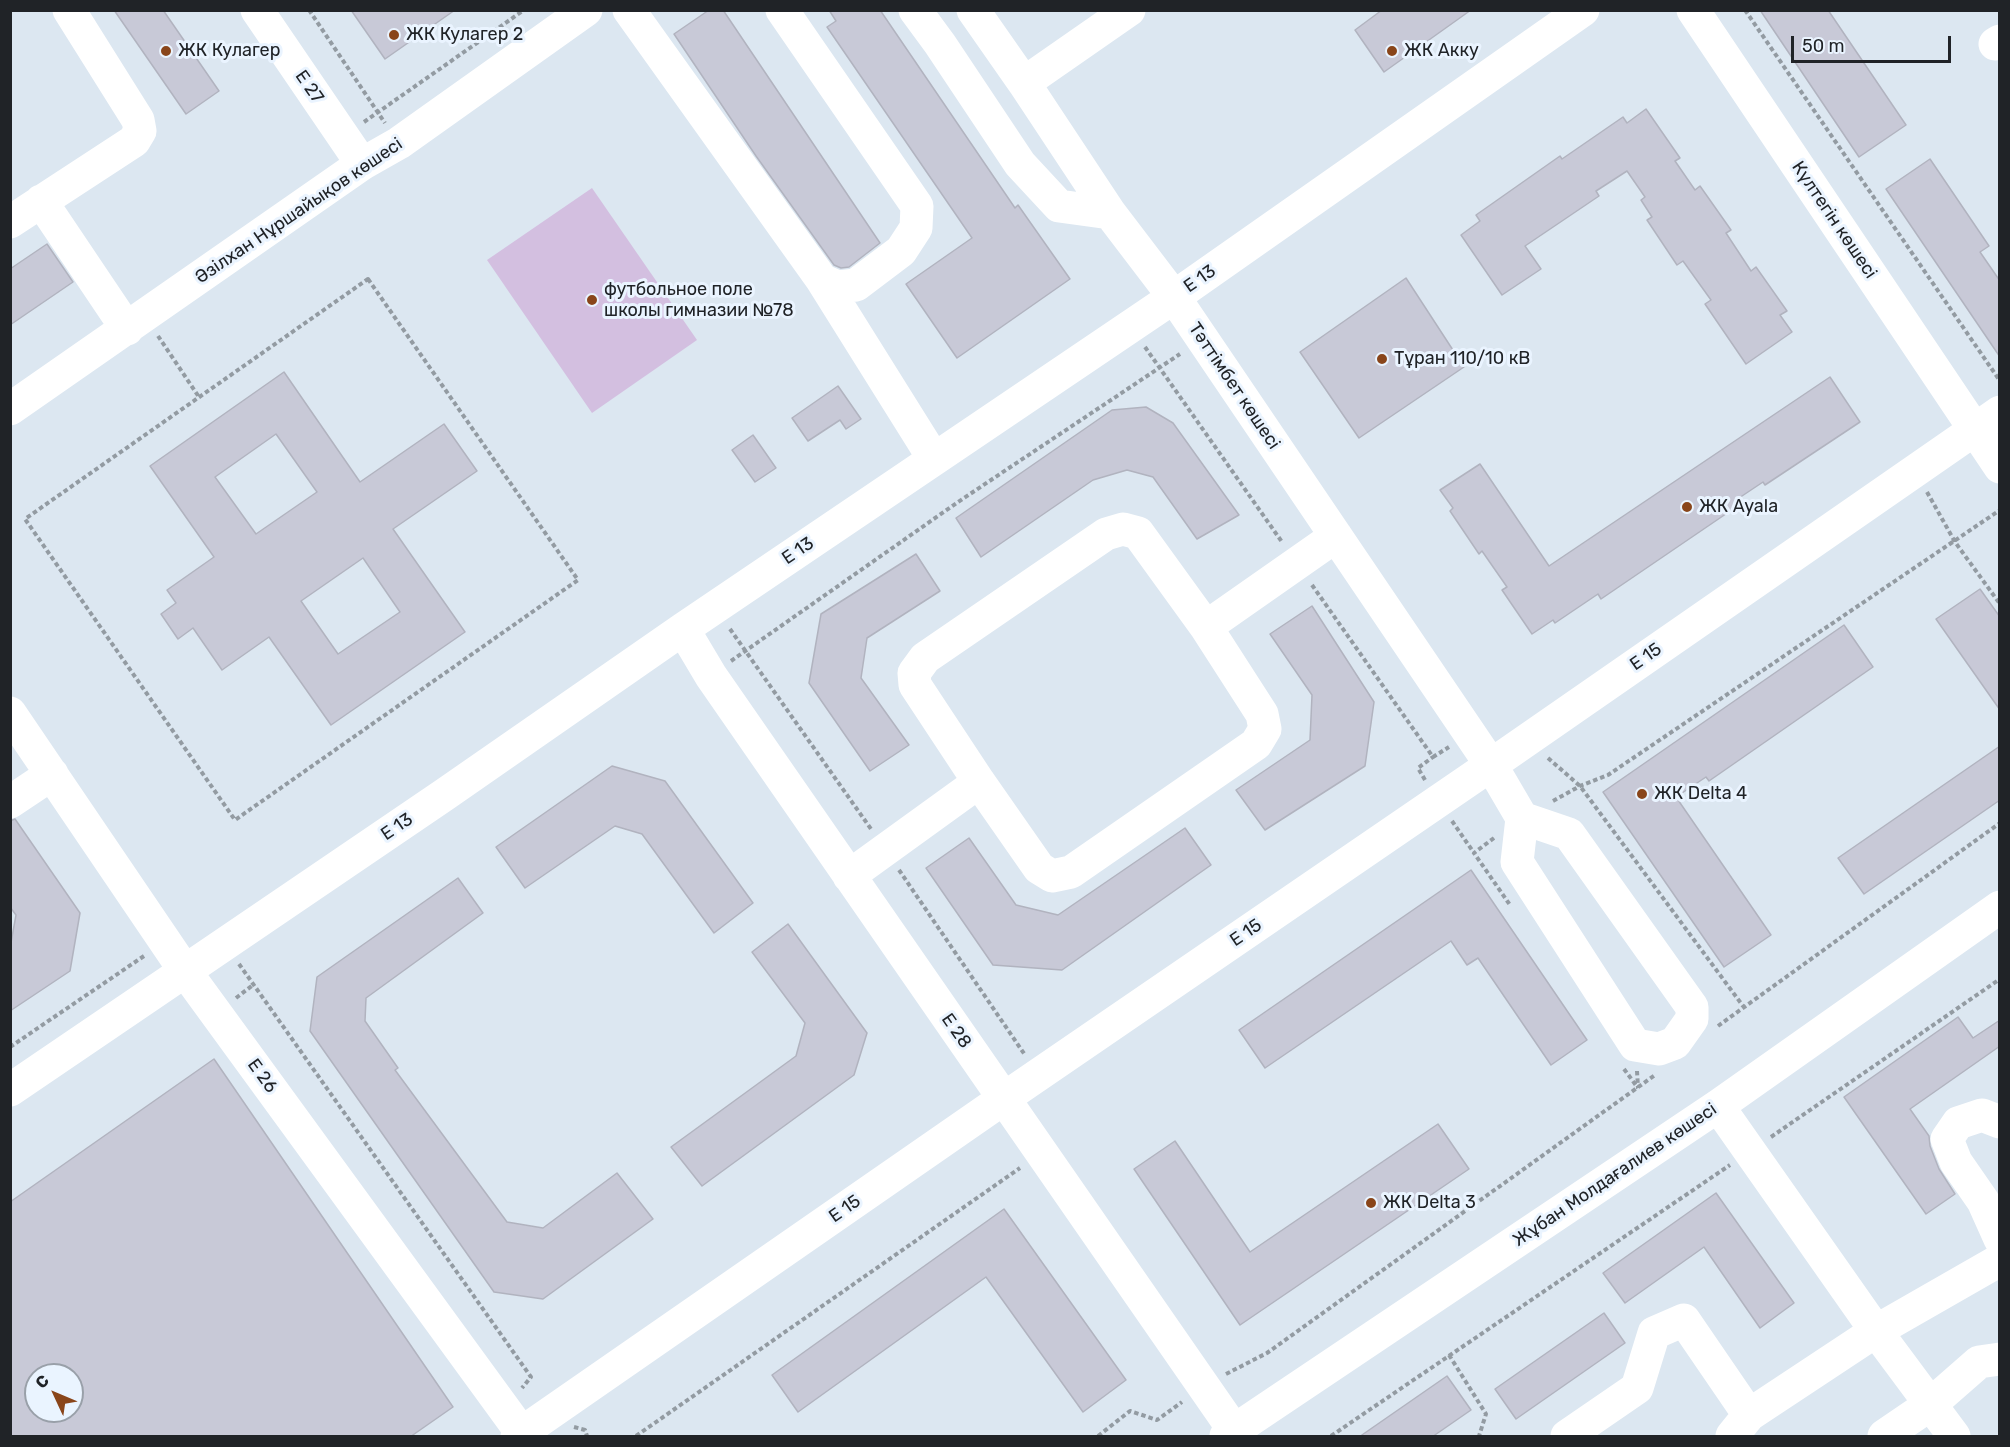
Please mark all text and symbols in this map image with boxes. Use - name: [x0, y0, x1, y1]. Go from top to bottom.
- place label: ЖК Кулагер 2: [406, 24, 523, 46]
- scale bar: [1794, 24, 1954, 62]
- marker: ЖК Кулагер 2: [387, 28, 401, 42]
- text: 50 m: [1802, 35, 1845, 57]
- place label: ЖК Кулагер: [178, 40, 280, 62]
- place label: ЖК Акку: [1404, 40, 1479, 62]
- marker: ЖК Кулагер: [159, 44, 173, 58]
- marker: ЖК Акку: [1385, 44, 1399, 58]
- street label: E 27: [290, 66, 328, 108]
- street label: Әзілхан Нұршайықов көшесі: [191, 133, 407, 289]
- street label: Күлтегін көшесі: [1787, 157, 1881, 283]
- street label: E 13: [1180, 260, 1220, 298]
- place label: футбольное поле школы гимназии №78: [604, 279, 794, 322]
- marker: футбольное поле школы гимназии №78: [585, 293, 599, 307]
- street label: Тәттімбет көшесі: [1184, 319, 1284, 453]
- place label: Тұран 110/10 кВ: [1394, 348, 1530, 370]
- marker: Тұран 110/10 кВ: [1375, 352, 1389, 366]
- place label: ЖК Ayala: [1699, 496, 1778, 518]
- marker: ЖК Ayala: [1680, 500, 1694, 514]
- street label: E 13: [778, 533, 818, 569]
- street label: E 15: [1626, 638, 1666, 676]
- place label: ЖК Delta 4: [1654, 783, 1747, 805]
- marker: ЖК Delta 4: [1635, 787, 1649, 801]
- street label: E 13: [377, 809, 417, 845]
- street label: E 15: [1226, 915, 1266, 951]
- street label: E 28: [936, 1010, 976, 1052]
- street label: E 26: [242, 1055, 282, 1097]
- street label: Жұбан Молдағалиев көшесі: [1509, 1099, 1721, 1251]
- street label: E 15: [825, 1190, 865, 1228]
- place label: ЖК Delta 3: [1383, 1192, 1476, 1214]
- marker: ЖК Delta 3: [1364, 1196, 1378, 1210]
- north arrow: [24, 1363, 84, 1423]
- text: С: [31, 1371, 53, 1392]

